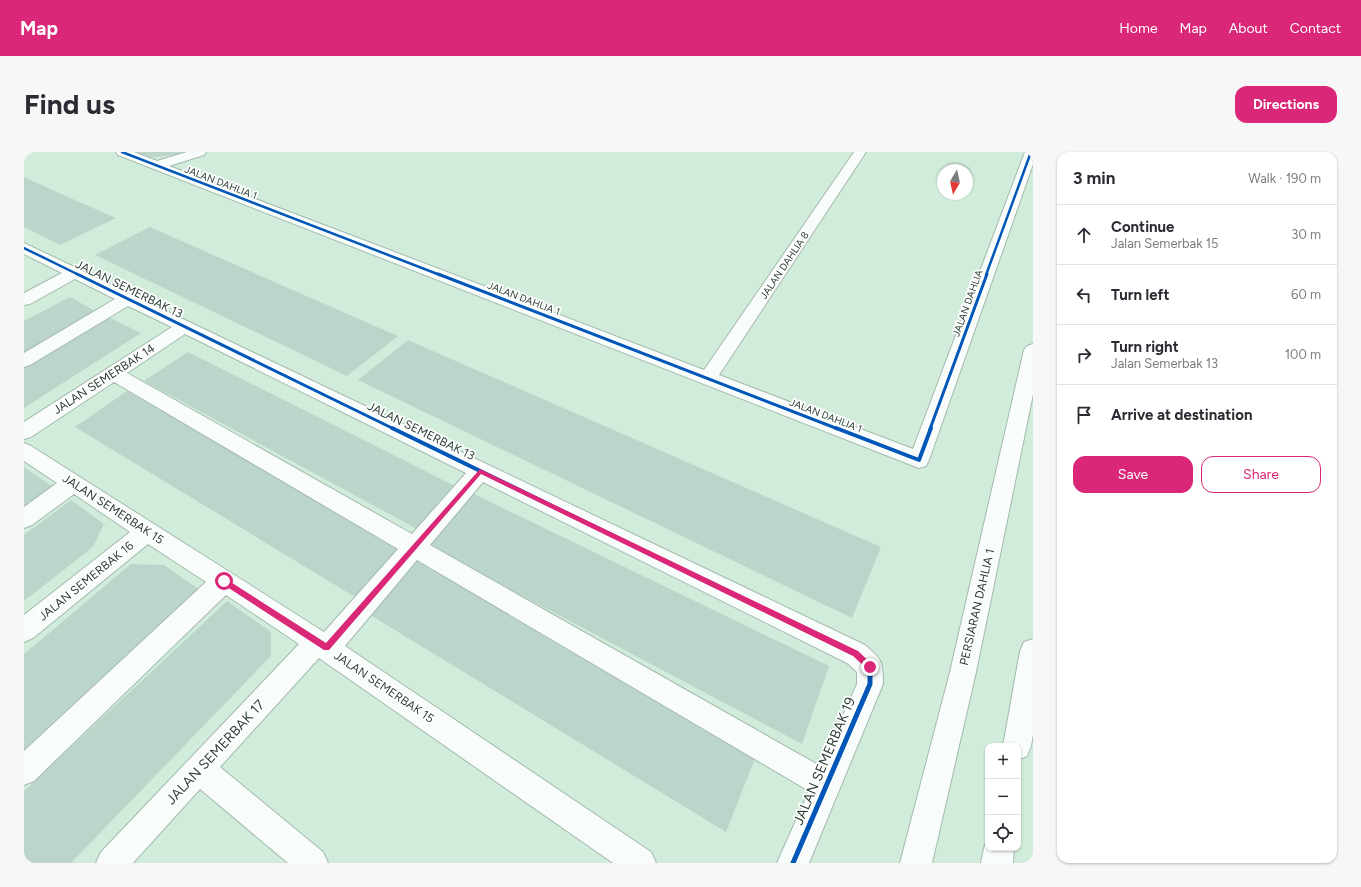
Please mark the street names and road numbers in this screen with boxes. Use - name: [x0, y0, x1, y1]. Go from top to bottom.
- street label: JALAN DAHLIA 1: [183, 163, 259, 202]
- street label: JALAN DAHLIA 8: [757, 229, 812, 301]
- street label: JALAN SEMERBAK 13: [73, 257, 185, 321]
- street label: JALAN DAHLIA: [949, 268, 986, 338]
- street label: JALAN DAHLIA 1: [486, 279, 562, 318]
- street label: JALAN SEMERBAK 14: [51, 341, 158, 417]
- street label: JALAN DAHLIA 1: [788, 396, 864, 435]
- street label: JALAN SEMERBAK 13: [365, 399, 477, 463]
- street label: JALAN SEMERBAK 15: [60, 471, 166, 547]
- street label: JALAN SEMERBAK 16: [36, 538, 136, 623]
- street label: PERSIARAN DAHLIA 1: [957, 547, 997, 667]
- street label: JALAN SEMERBAK 15: [331, 648, 437, 726]
- street label: JALAN SEMERBAK 19: [790, 695, 859, 828]
- street label: JALAN SEMERBAK 17: [162, 696, 269, 808]

